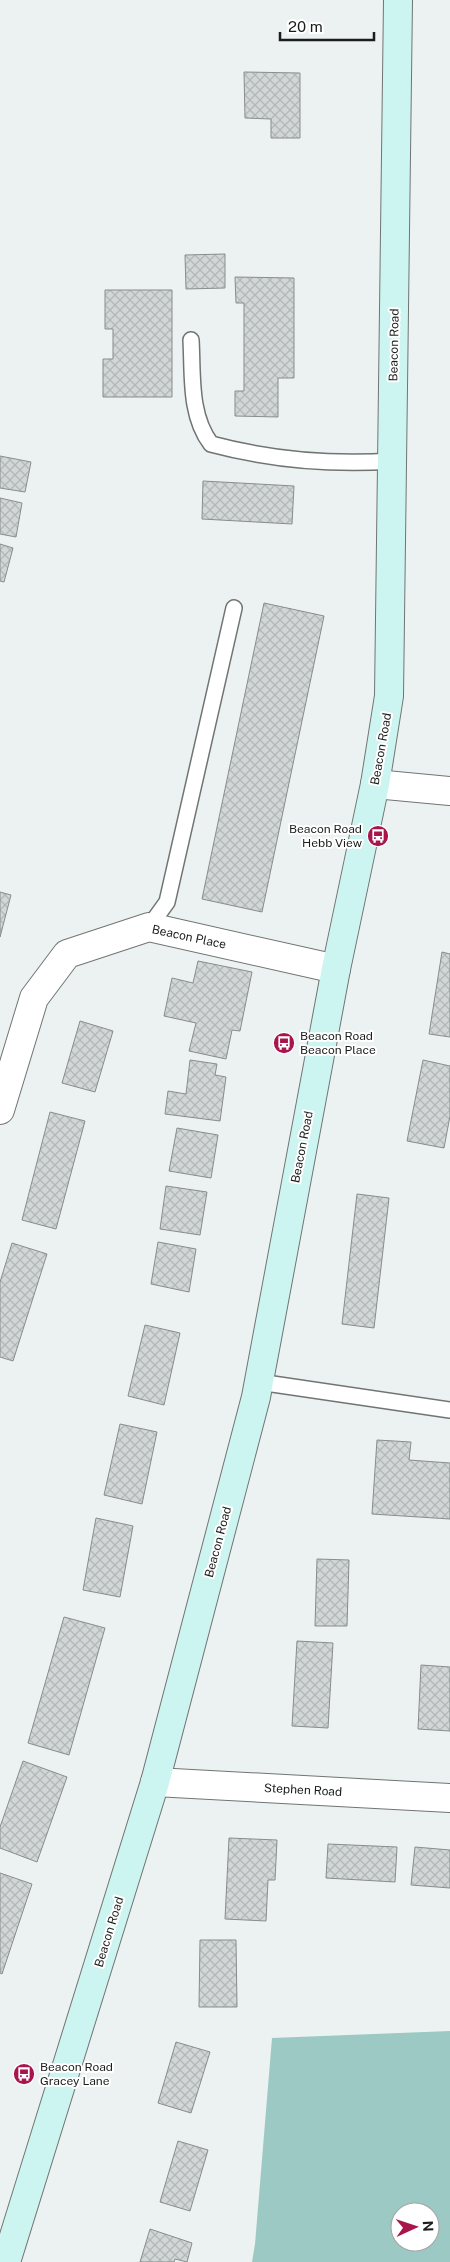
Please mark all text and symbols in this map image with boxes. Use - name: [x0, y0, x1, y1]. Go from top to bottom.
- scale bar: [280, 10, 374, 42]
- text: 20 m: [288, 18, 323, 35]
- street label: Beacon Road: [386, 308, 402, 382]
- street label: Beacon Road: [368, 712, 394, 786]
- place label: Beacon Road Hebb View: [289, 822, 363, 850]
- bus stop icon: Beacon Road Hebb View: [366, 824, 390, 848]
- street label: Beacon Place: [151, 922, 228, 952]
- place label: Beacon Road Beacon Place: [300, 1029, 376, 1057]
- bus stop icon: Beacon Road Beacon Place: [272, 1031, 296, 1055]
- street label: Beacon Road: [288, 1110, 316, 1184]
- street label: Beacon Road: [202, 1505, 234, 1579]
- street label: Stephen Road: [264, 1781, 342, 1799]
- street label: Beacon Road: [92, 1895, 126, 1969]
- place label: Beacon Road Gracey Lane: [40, 2060, 113, 2088]
- bus stop icon: Beacon Road Gracey Lane: [12, 2062, 36, 2086]
- north arrow: [390, 2202, 440, 2252]
- text: N: [420, 2220, 436, 2232]

